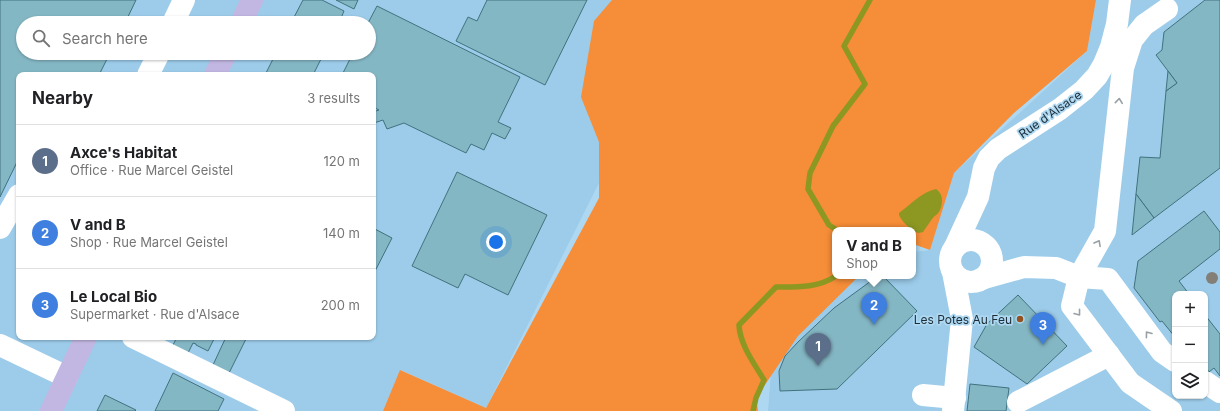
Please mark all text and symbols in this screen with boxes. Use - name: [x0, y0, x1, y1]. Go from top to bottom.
- search box: [16, 16, 376, 60]
- icon: search: [30, 27, 52, 49]
- text: Search here: [62, 29, 148, 48]
- street label: Rue d'Alsace: [1016, 87, 1084, 141]
- text: Nearby: [32, 88, 93, 108]
- text: 3 results: [307, 90, 360, 106]
- one-way arrow: [1114, 98, 1123, 104]
- text: Axce's Habitat: [70, 143, 177, 162]
- text: 1: [42, 153, 48, 169]
- text: 120 m: [324, 153, 360, 169]
- text: Office · Rue Marcel Geistel: [70, 162, 233, 178]
- text: V and B: [70, 215, 126, 234]
- text: 2: [41, 225, 49, 241]
- text: 140 m: [323, 225, 360, 241]
- popup: [832, 227, 916, 279]
- your location: [486, 232, 506, 252]
- text: Shop · Rue Marcel Geistel: [70, 234, 228, 250]
- text: V and B: [846, 236, 902, 255]
- one-way arrow: [1094, 240, 1101, 247]
- text: Shop: [846, 255, 878, 271]
- text: Le Local Bio: [70, 287, 157, 306]
- map controls: [1172, 291, 1208, 399]
- button: +: [1172, 291, 1208, 327]
- pin: 2: [861, 292, 887, 325]
- text: 3: [41, 297, 49, 313]
- text: 200 m: [321, 297, 360, 313]
- text: Supermarket · Rue d'Alsace: [70, 306, 240, 322]
- one-way arrow: [1073, 309, 1081, 316]
- place label: Les Potes Au Feu: [914, 312, 1012, 327]
- pin: 3: [1030, 312, 1056, 345]
- marker: Les Potes Au Feu: [1015, 314, 1025, 324]
- button: −: [1172, 327, 1208, 363]
- one-way arrow: [1146, 331, 1153, 338]
- pin: 1: [805, 333, 831, 366]
- button: layers: [1172, 363, 1208, 399]

